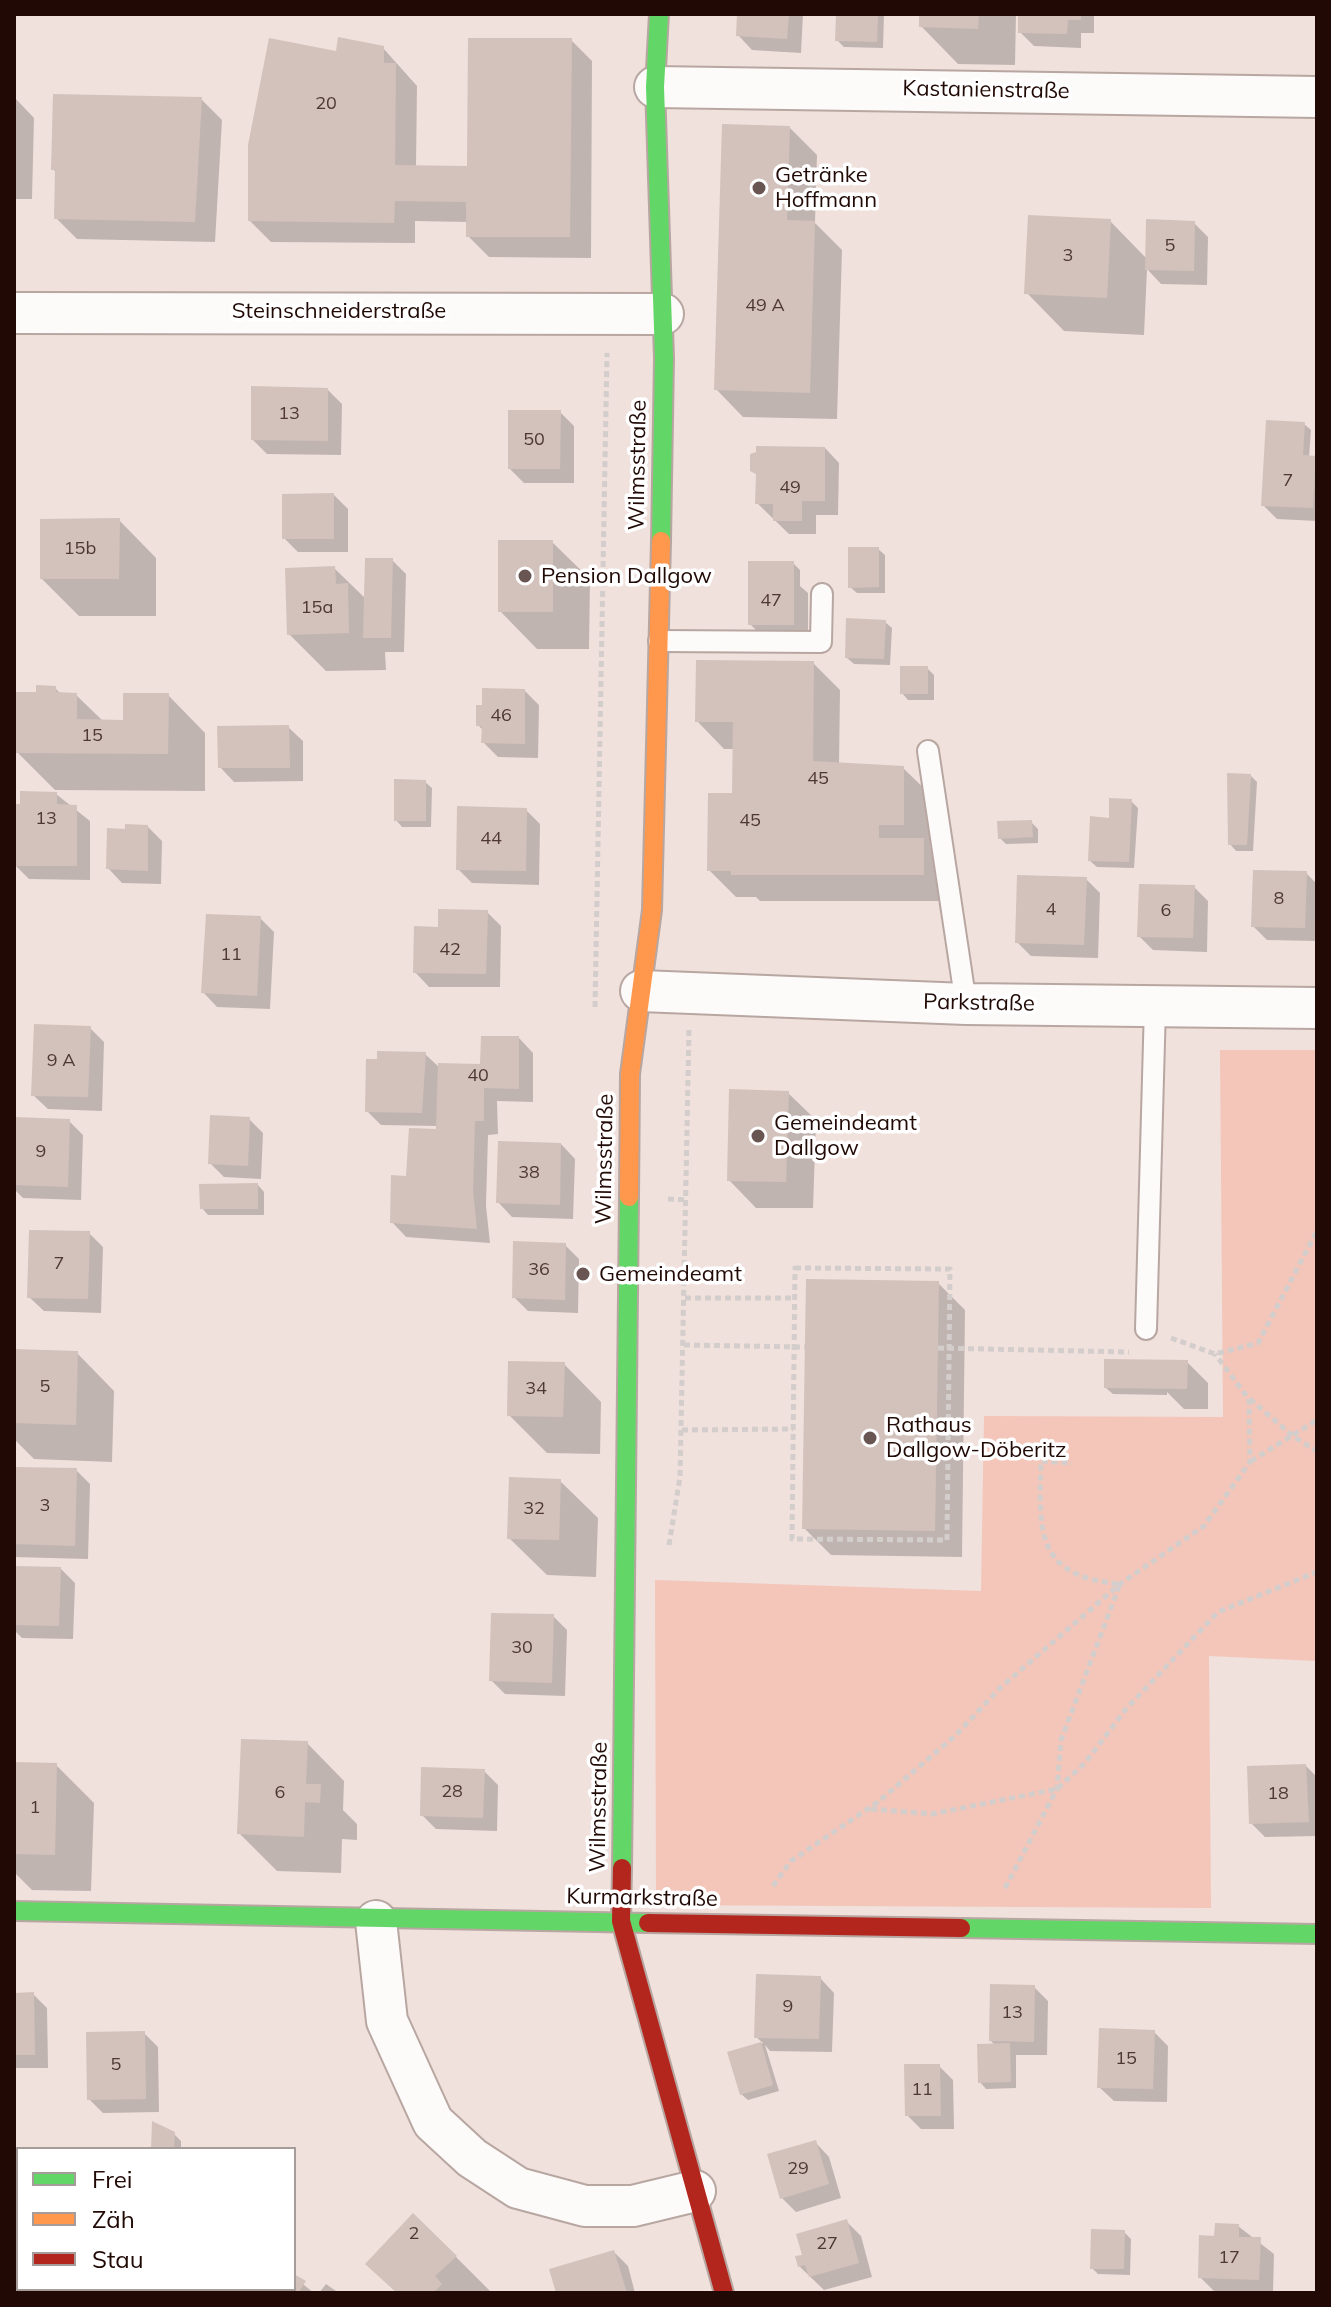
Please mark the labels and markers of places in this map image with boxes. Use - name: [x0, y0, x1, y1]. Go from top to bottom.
- place label: Getränke Hoffmann: [775, 162, 877, 214]
- marker: Getränke Hoffmann: [750, 179, 768, 197]
- place label: Pension Dallgow: [541, 563, 712, 589]
- marker: Pension Dallgow: [516, 567, 534, 585]
- place label: Gemeindeamt Dallgow: [774, 1110, 917, 1162]
- marker: Gemeindeamt Dallgow: [749, 1127, 767, 1145]
- place label: Gemeindeamt: [599, 1261, 742, 1287]
- marker: Gemeindeamt: [574, 1265, 592, 1283]
- place label: Rathaus Dallgow-Döberitz: [886, 1412, 1066, 1464]
- marker: Rathaus Dallgow-Döberitz: [861, 1429, 879, 1447]

